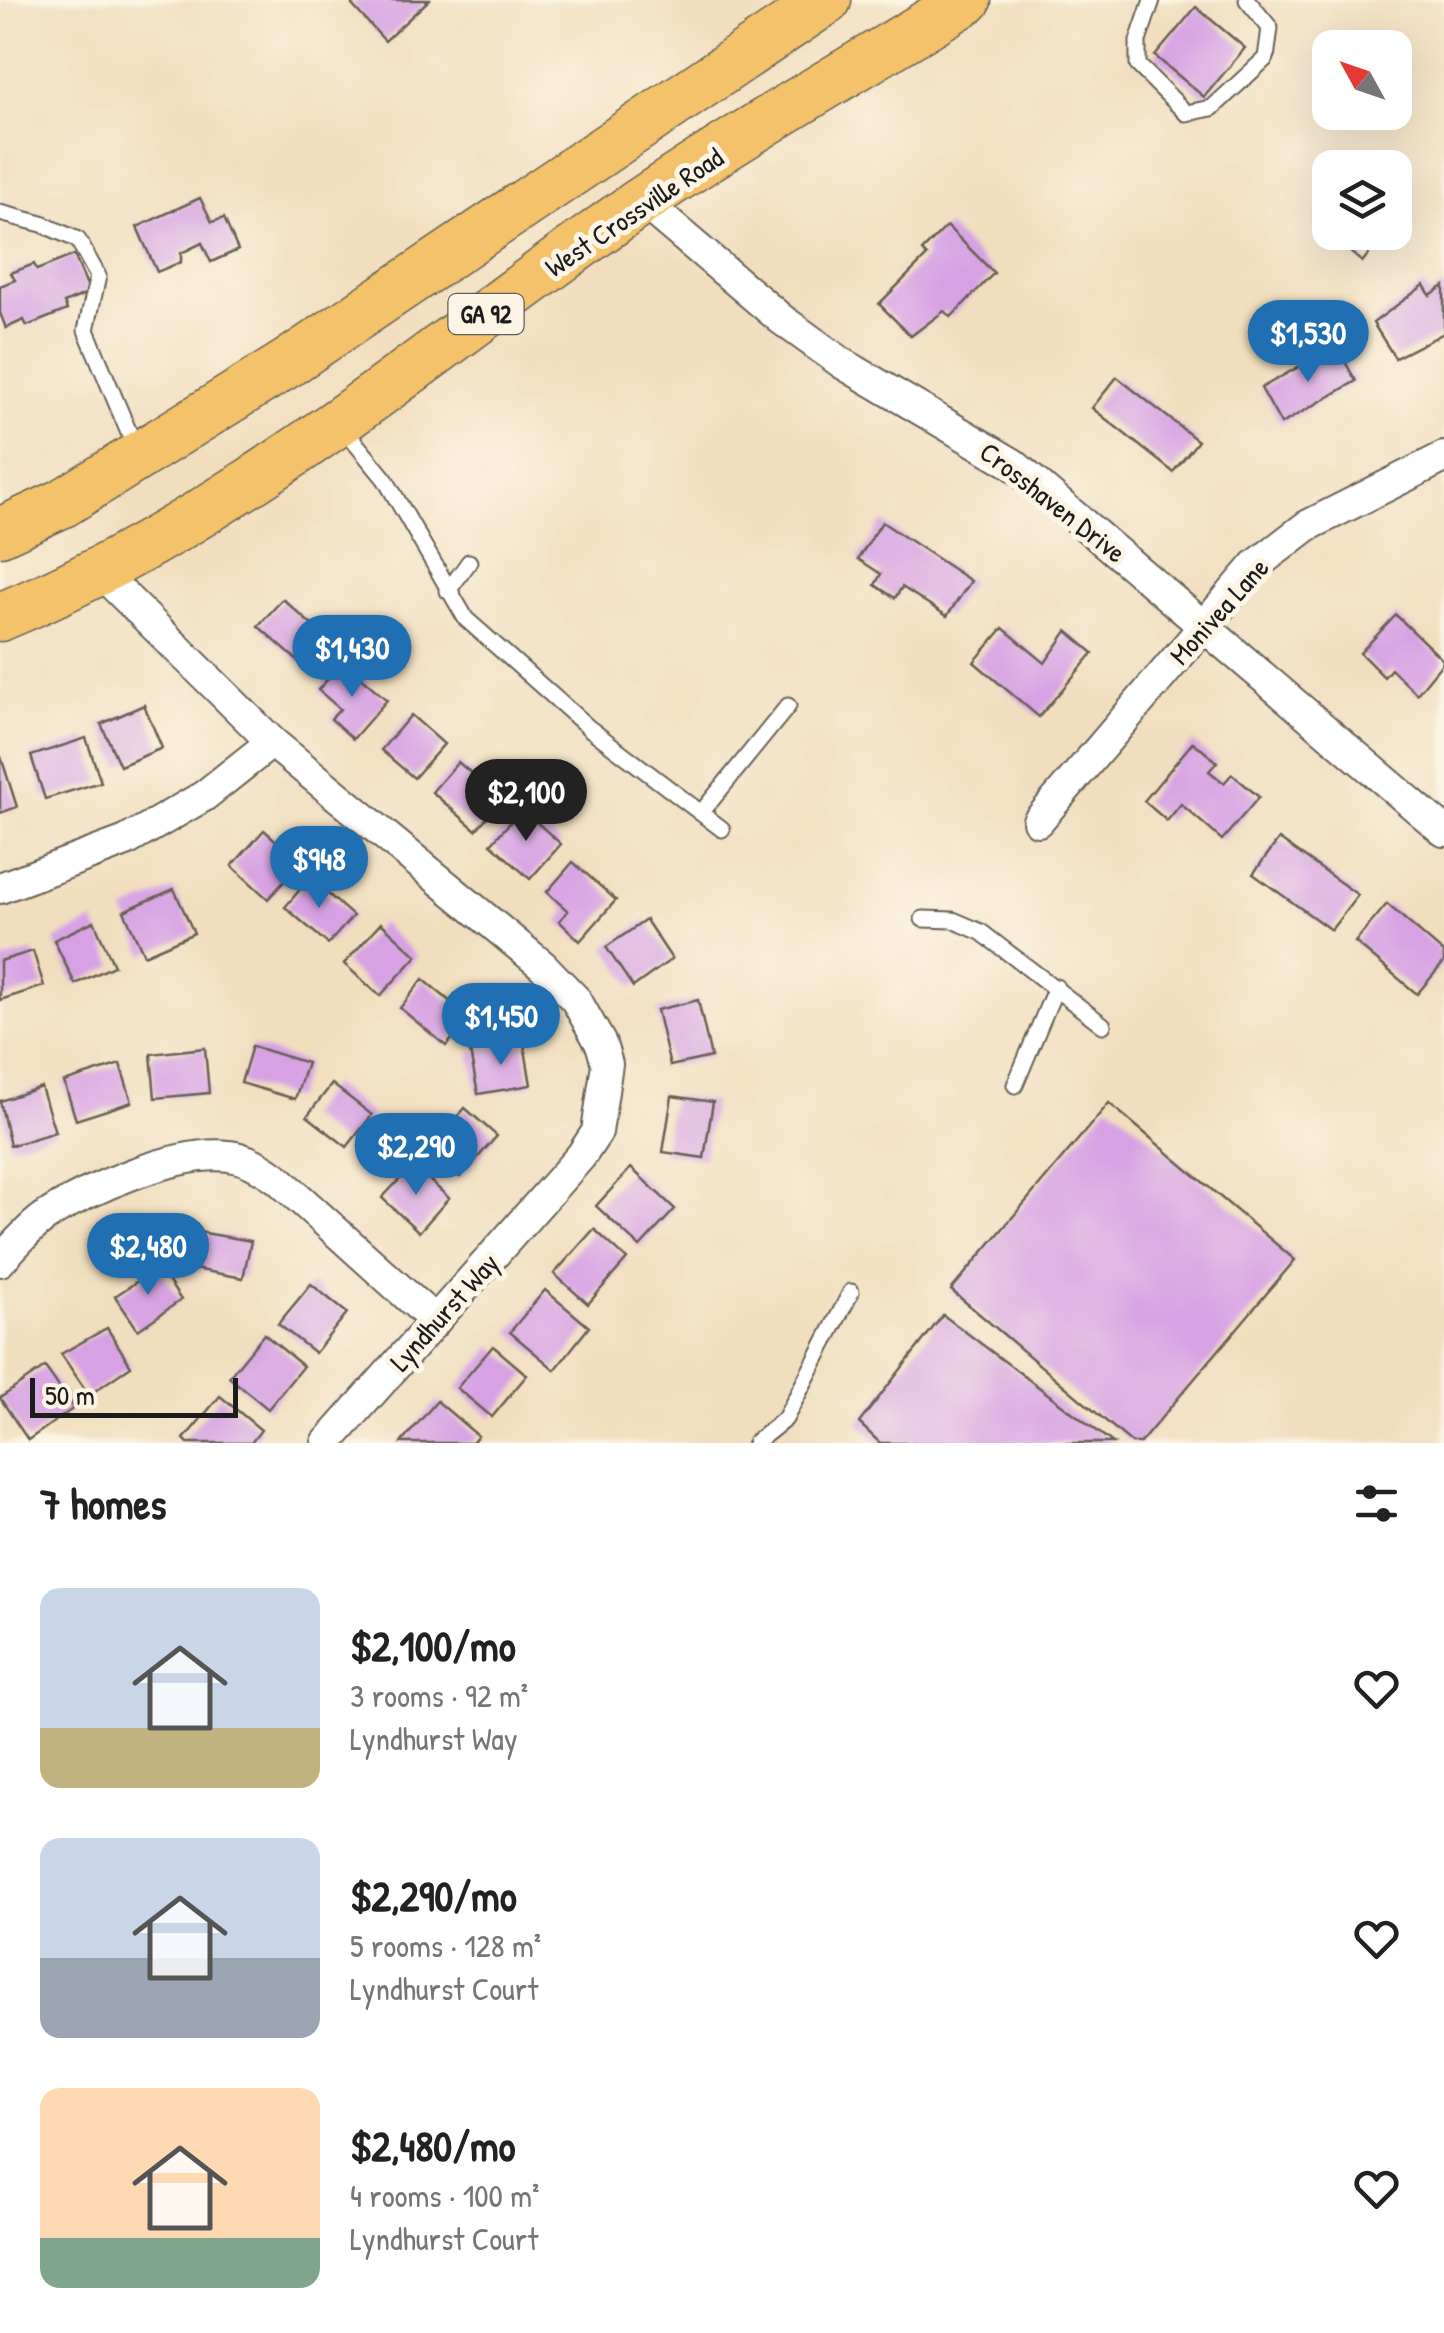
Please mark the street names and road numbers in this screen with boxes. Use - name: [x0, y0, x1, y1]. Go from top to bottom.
- street label: West Crossville Road: [537, 138, 731, 286]
- road number: GA 92: [448, 294, 524, 334]
- street label: Crosshaven Drive: [972, 433, 1134, 571]
- street label: Monivea Lane: [1161, 549, 1277, 673]
- street label: Lyndhurst Way: [381, 1245, 507, 1379]

